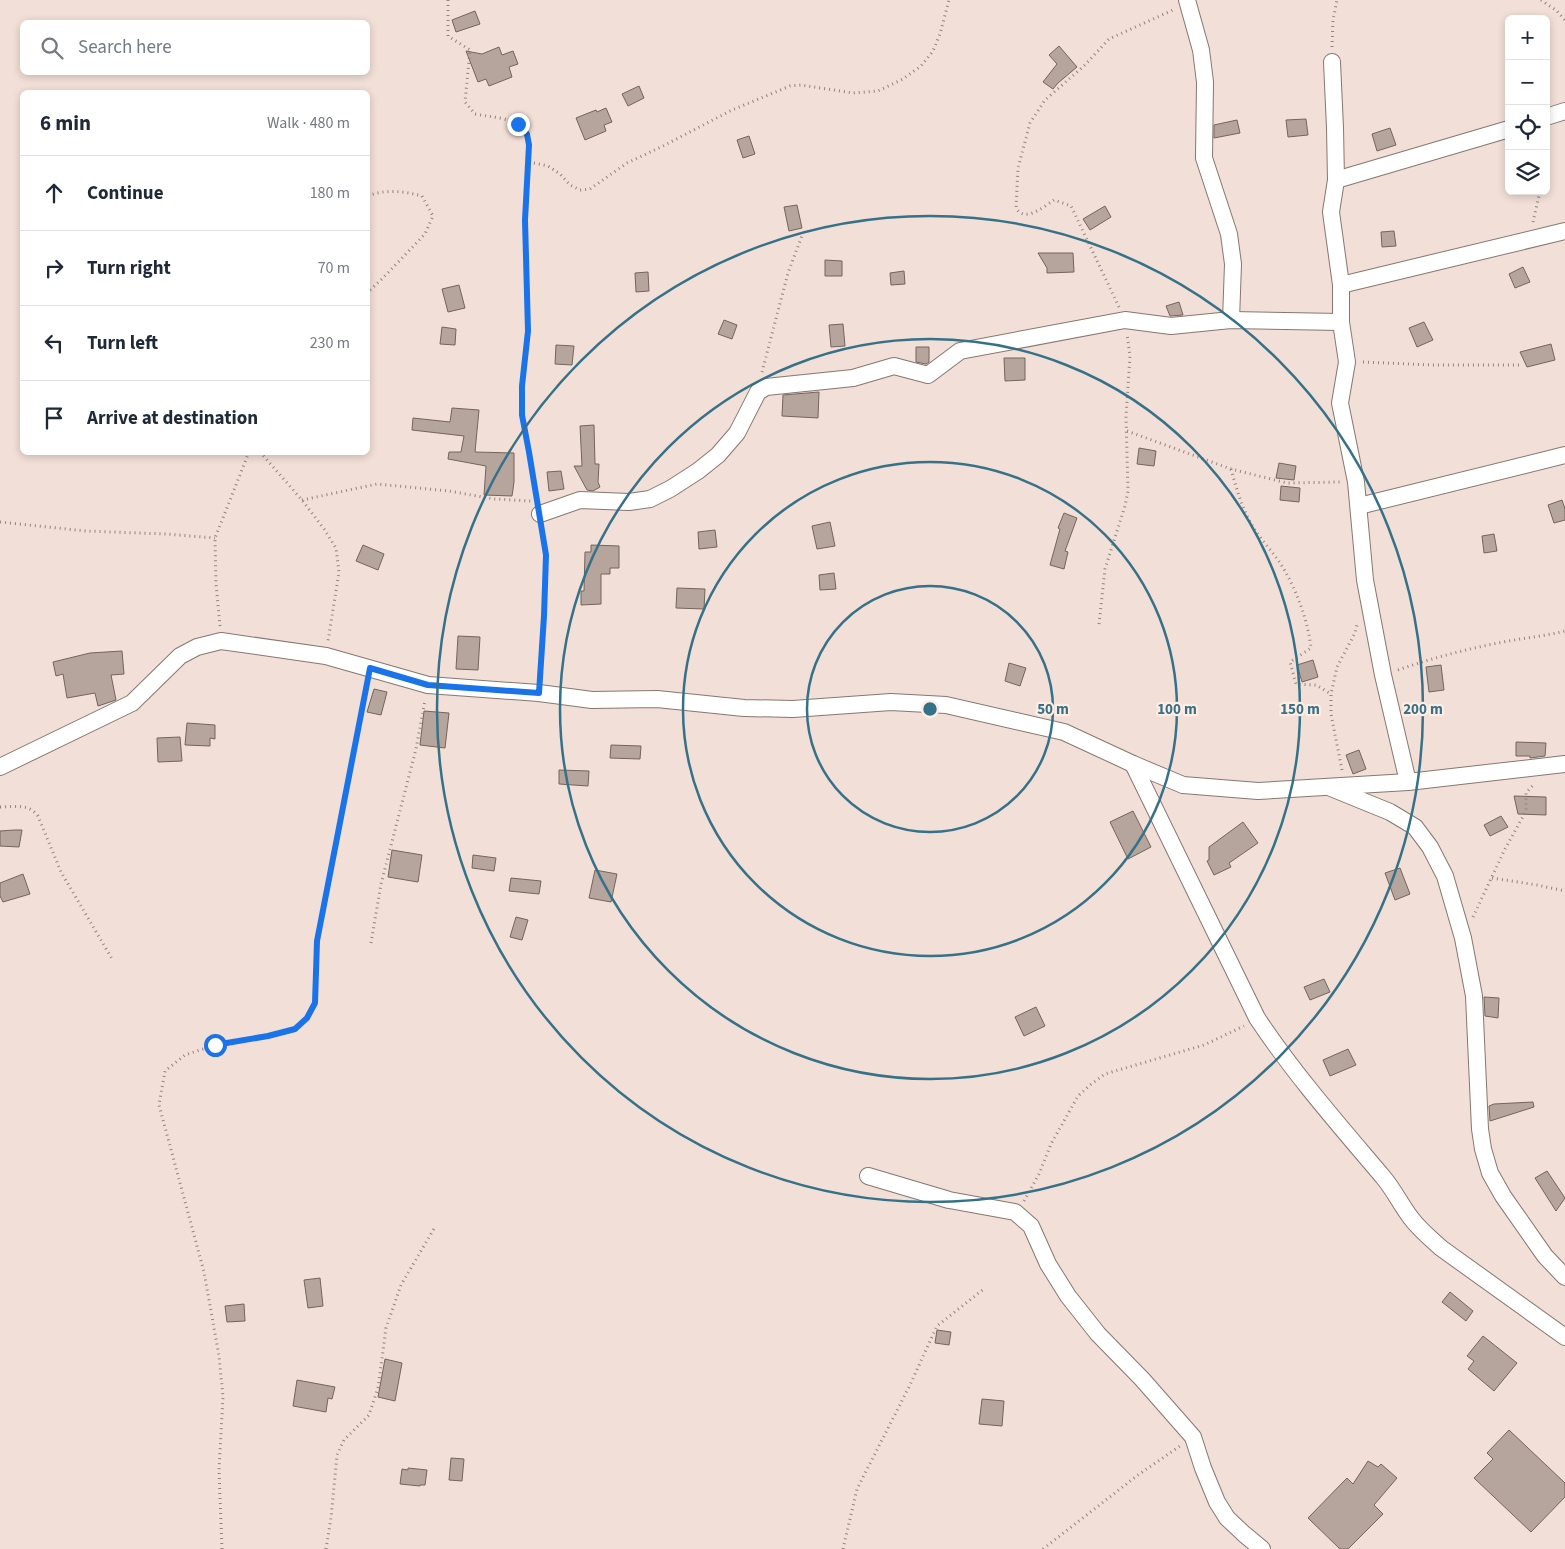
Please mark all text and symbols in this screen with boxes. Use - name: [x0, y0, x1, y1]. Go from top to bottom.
- map controls: [1505, 15, 1550, 195]
- button: +: [1505, 15, 1550, 60]
- search box: [20, 20, 370, 75]
- icon: search: [38, 34, 66, 62]
- text: Search here: [78, 34, 172, 61]
- button: −: [1505, 60, 1550, 105]
- button: locate: [1505, 105, 1550, 150]
- text: 6 min: [40, 108, 91, 138]
- text: Walk · 480 m: [267, 112, 350, 134]
- route end: [507, 113, 530, 136]
- button: layers: [1505, 150, 1550, 195]
- icon: ahead: [40, 179, 68, 207]
- text: Continue: [87, 180, 164, 207]
- text: 180 m: [310, 182, 350, 204]
- icon: right: [40, 254, 68, 282]
- text: Turn right: [87, 255, 171, 282]
- text: 70 m: [318, 257, 350, 279]
- icon: left: [40, 329, 68, 357]
- text: Turn left: [87, 330, 158, 357]
- text: 230 m: [310, 332, 350, 354]
- icon: arrive: [40, 404, 68, 432]
- text: Arrive at destination: [87, 405, 258, 432]
- text: 50 m: [1037, 699, 1069, 720]
- text: 100 m: [1157, 699, 1197, 720]
- text: 150 m: [1280, 699, 1320, 720]
- text: 200 m: [1403, 699, 1443, 720]
- centre of rings: [921, 700, 939, 718]
- route start: [204, 1034, 227, 1057]

